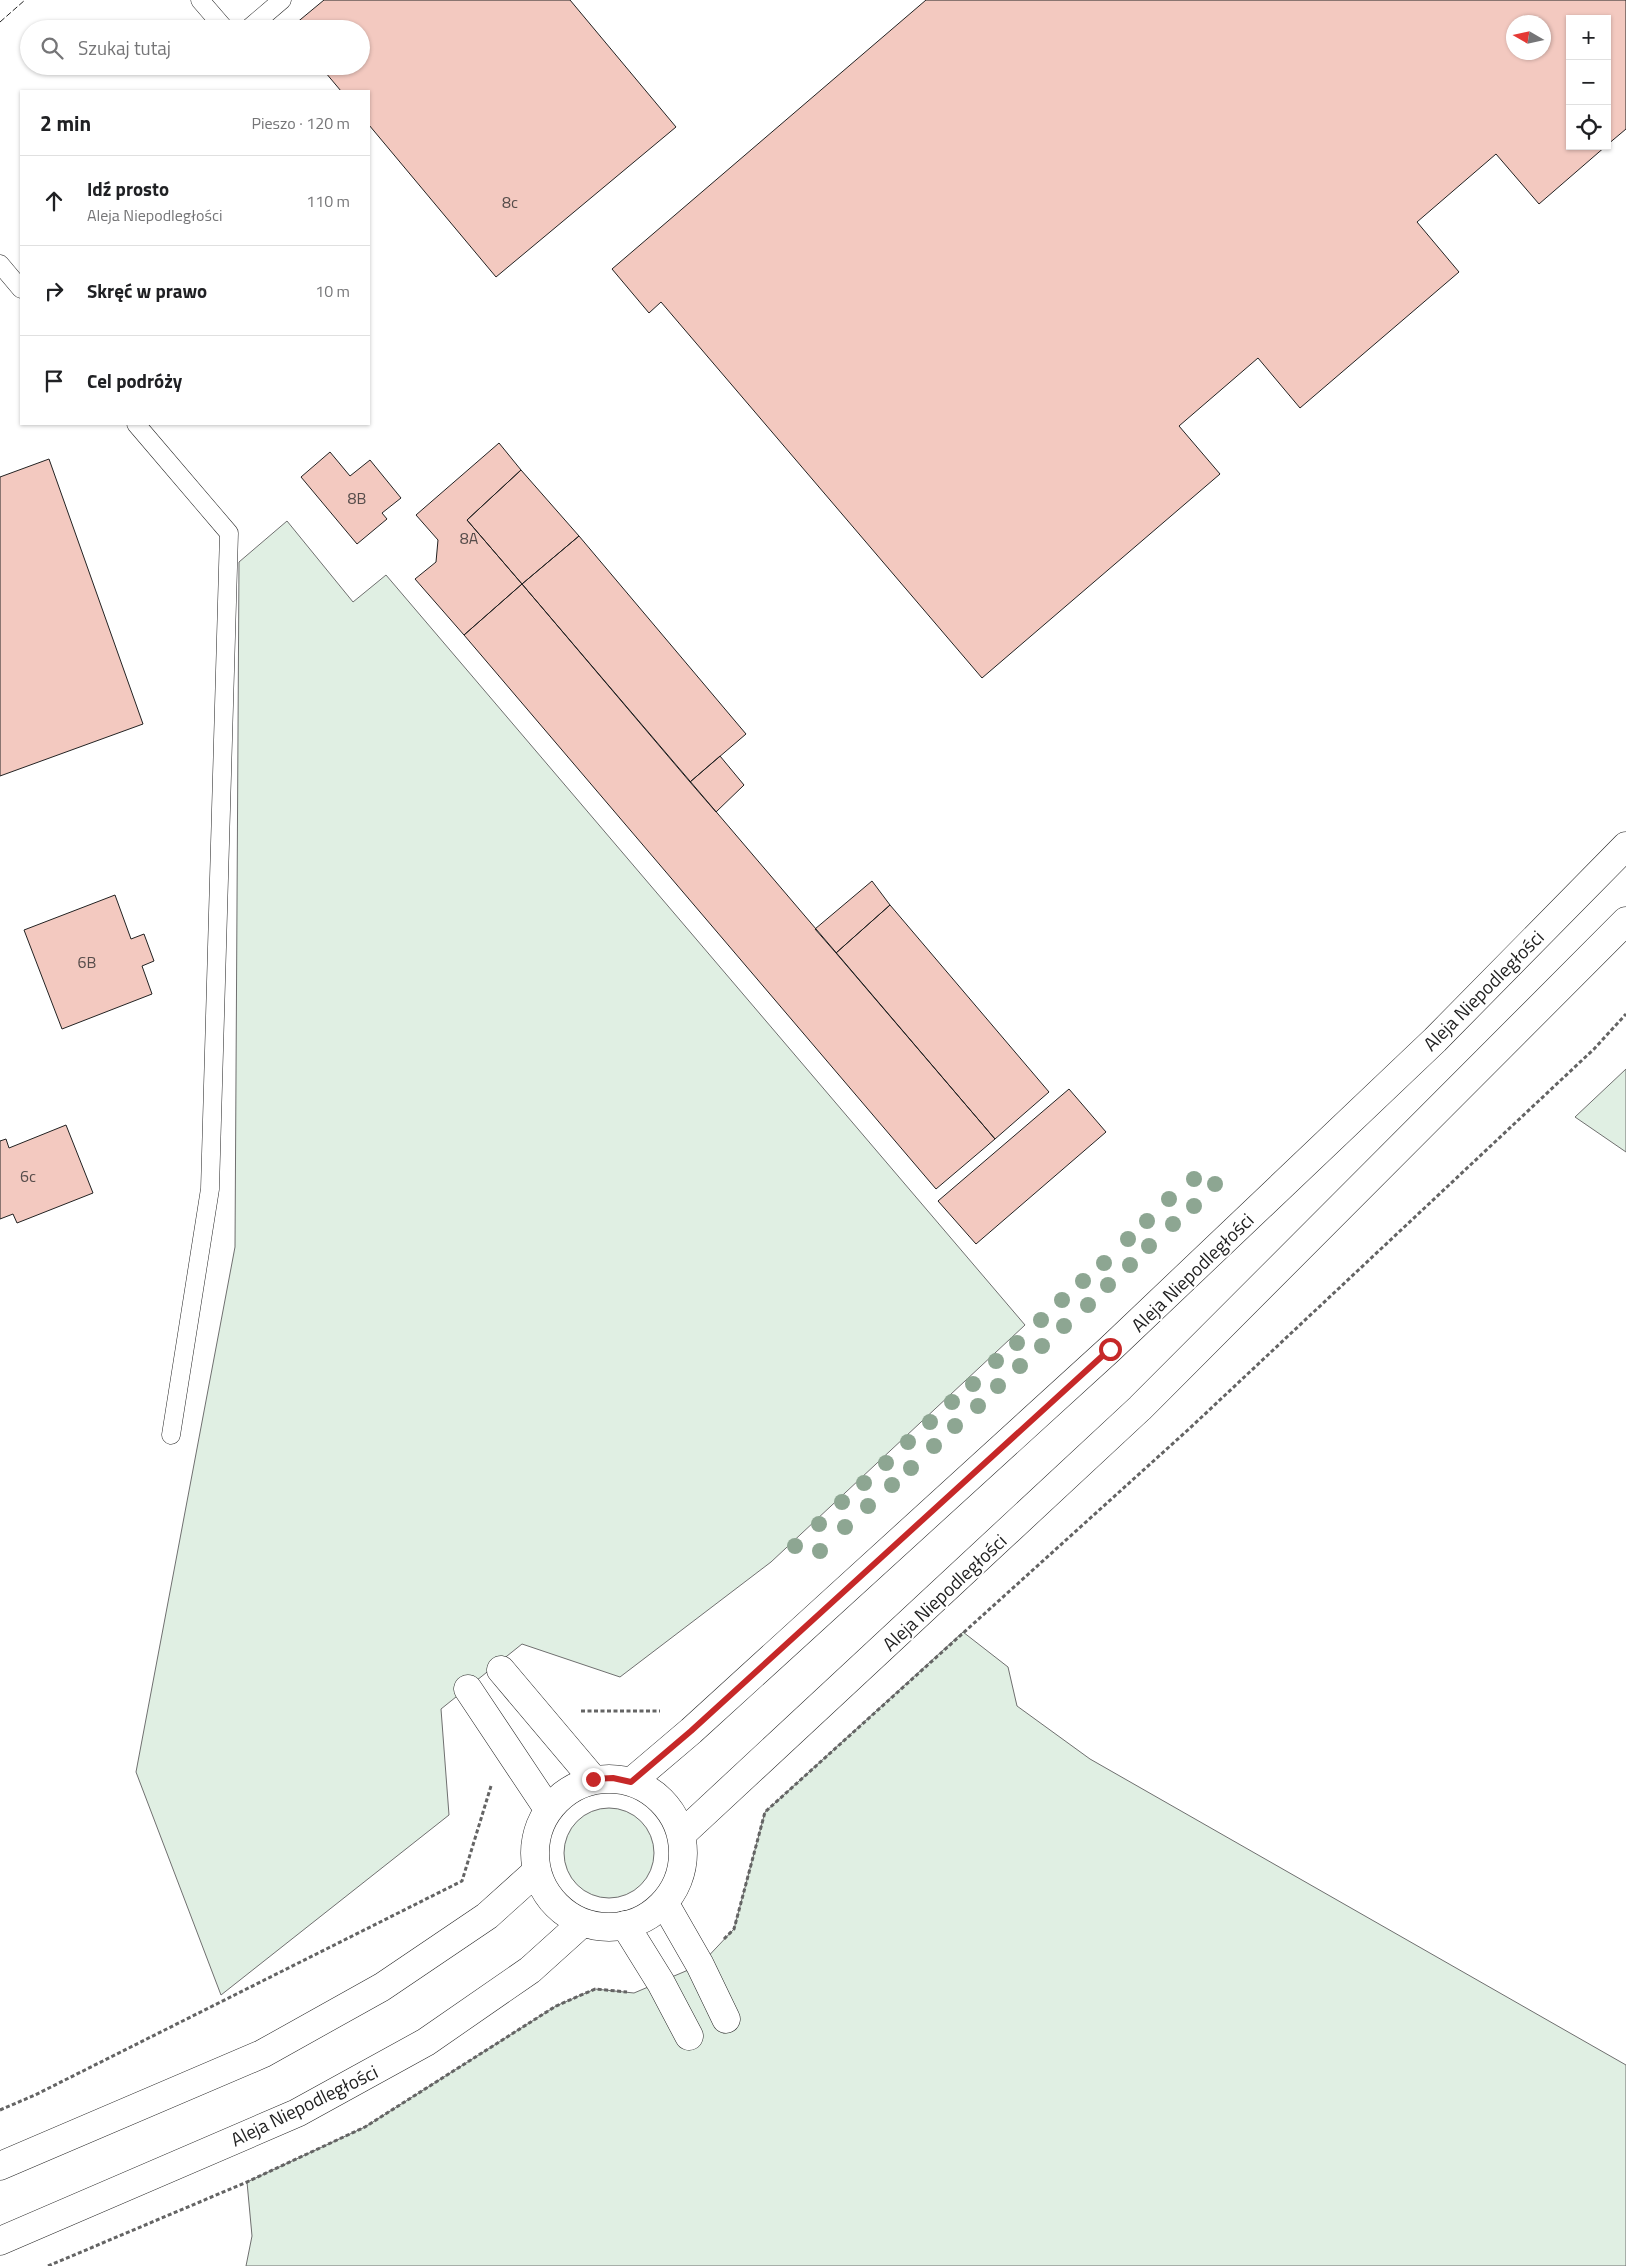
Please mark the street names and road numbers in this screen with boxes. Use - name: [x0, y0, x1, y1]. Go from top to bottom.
- street label: Aleja Niepodległości: [1416, 923, 1550, 1057]
- street label: Aleja Niepodległości: [1124, 1206, 1260, 1338]
- street label: Aleja Niepodległości: [875, 1527, 1013, 1657]
- street label: Aleja Niepodległości: [225, 2057, 383, 2153]

